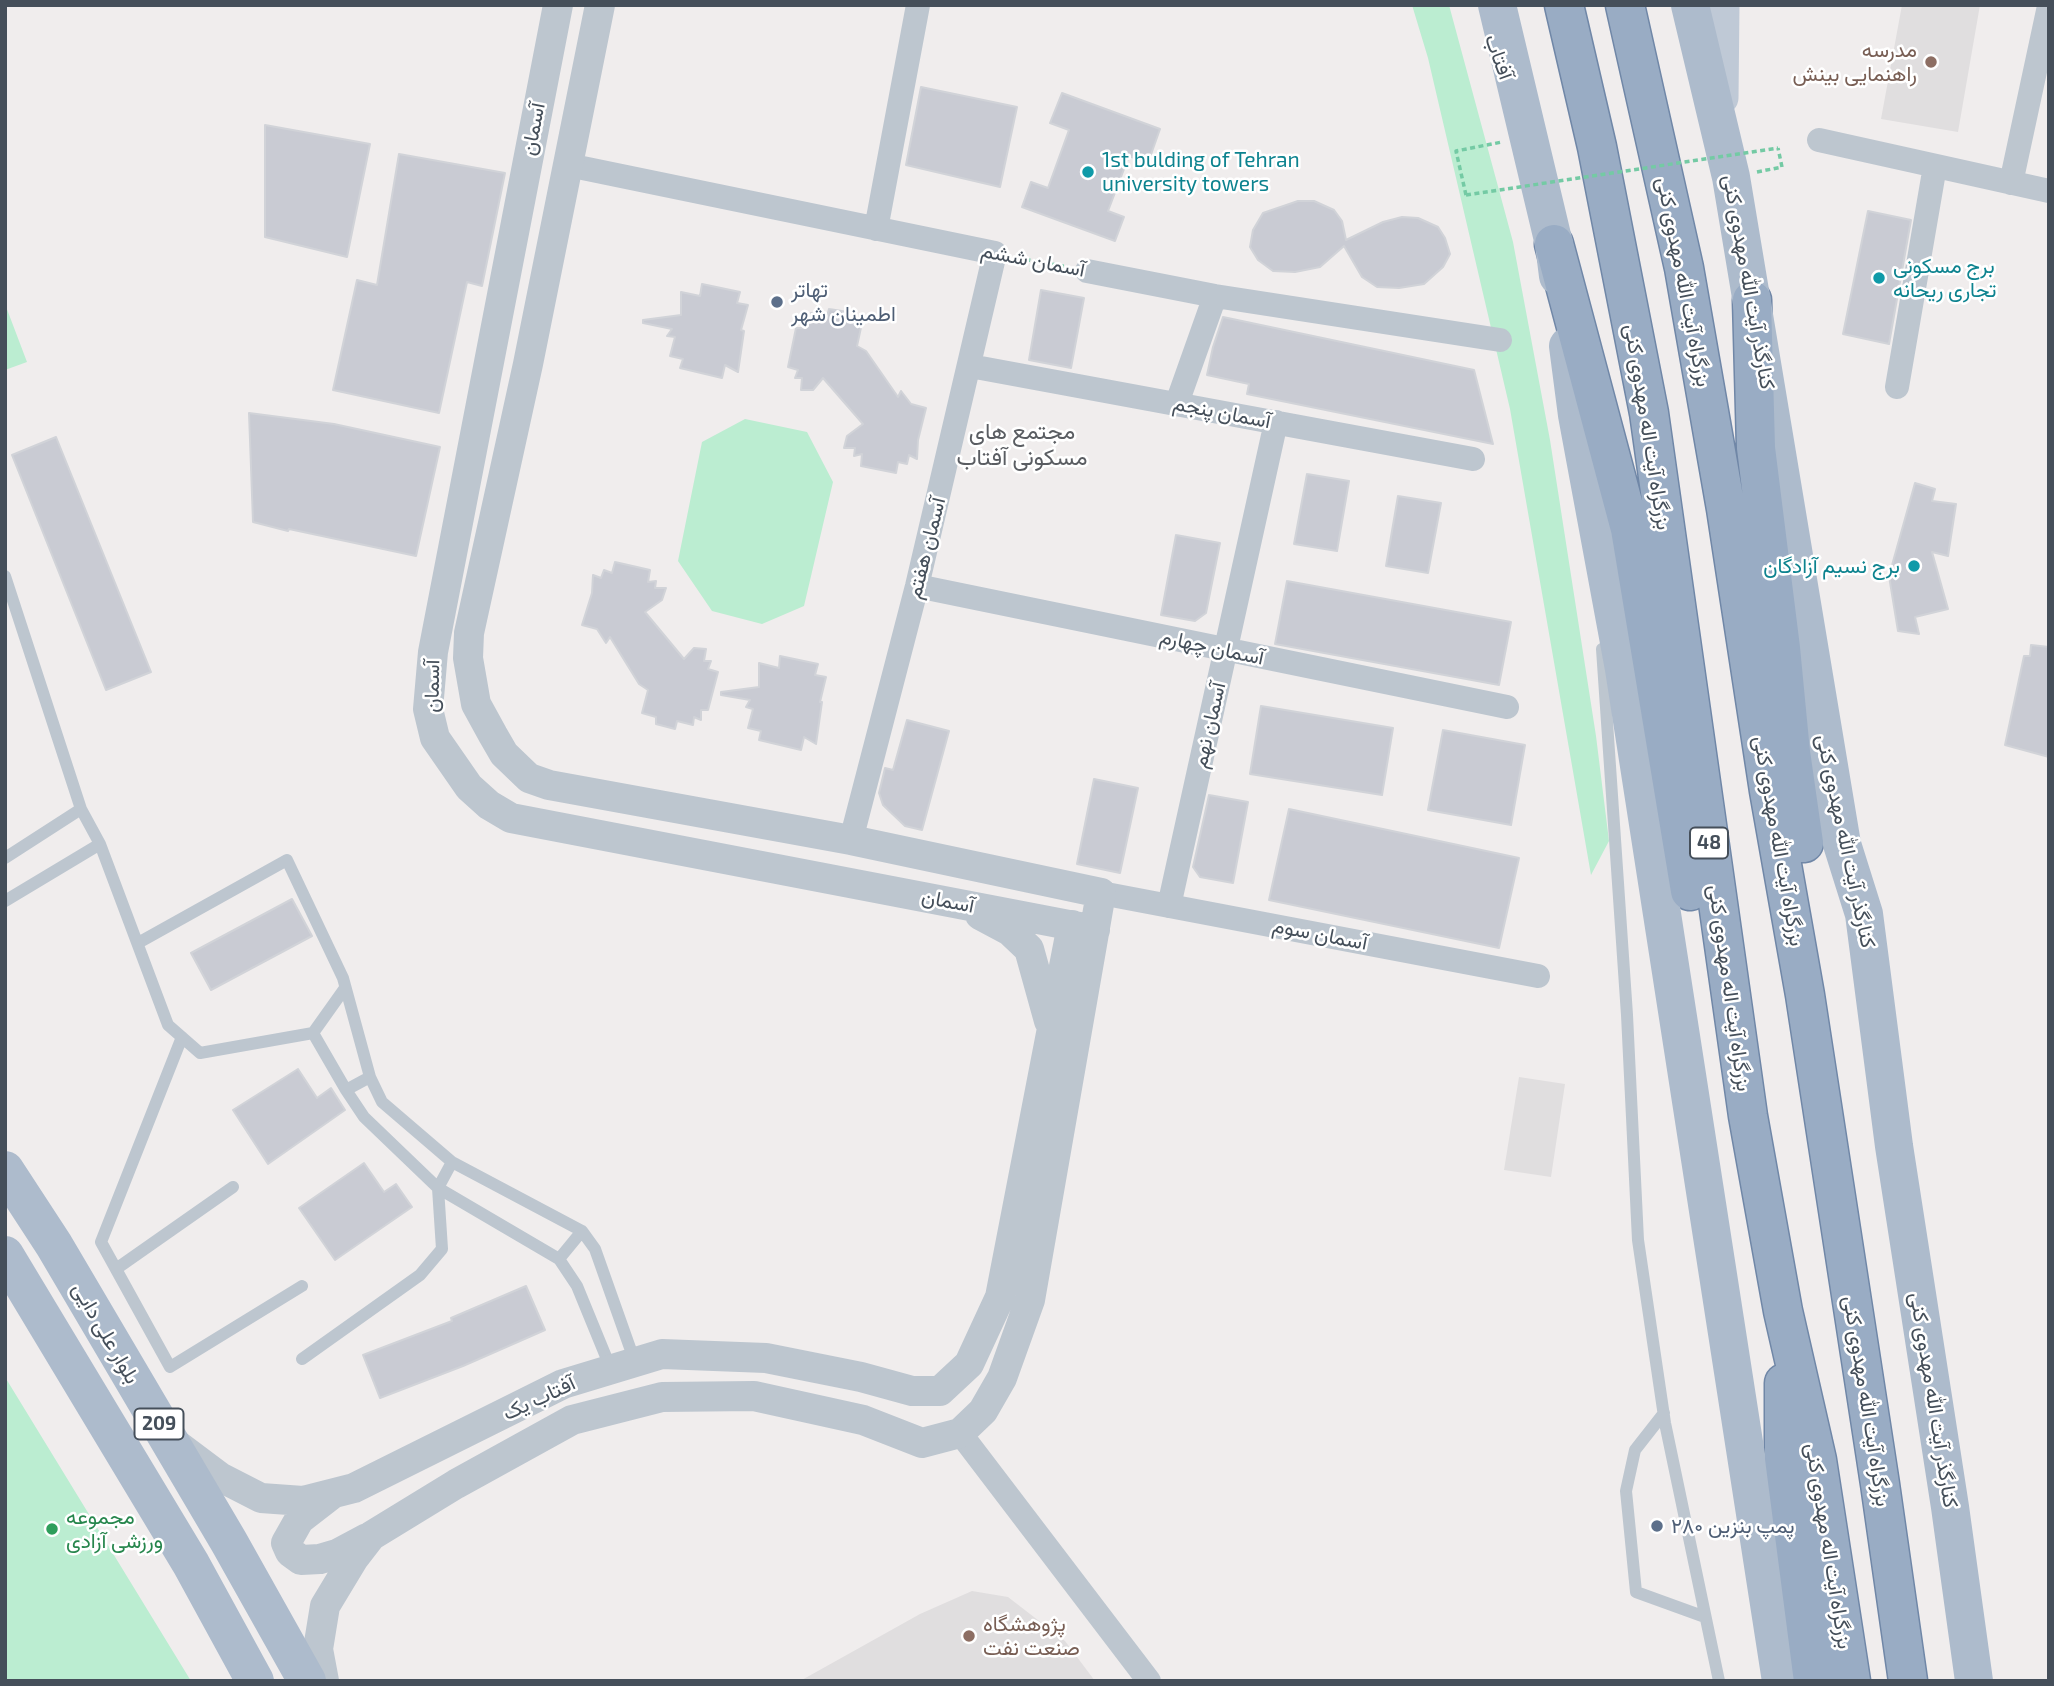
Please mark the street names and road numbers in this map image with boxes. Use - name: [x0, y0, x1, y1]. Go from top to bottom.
- street label: آفتاب: [1479, 31, 1519, 83]
- street label: آسمان: [516, 100, 550, 158]
- street label: کنارگذر آیت الله مهدوی کنی: [1718, 173, 1780, 391]
- street label: بزرگراه آیت الله مهدوی کنی: [1651, 175, 1717, 389]
- street label: آسمان ششم: [979, 238, 1087, 282]
- street label: بزرگراه آیت اله مهدوی کنی: [1619, 322, 1677, 532]
- street label: آسمان پنجم: [1171, 390, 1273, 434]
- street label: آسمان هفتم: [901, 495, 951, 601]
- street label: آسمان چهارم: [1158, 624, 1266, 670]
- street label: آسمان: [419, 659, 445, 713]
- street label: آسمان نهم: [1187, 679, 1231, 771]
- street label: کنارگذر آیت الله مهدوی کنی: [1811, 732, 1881, 950]
- street label: بزرگراه آیت الله مهدوی کنی: [1748, 734, 1810, 948]
- road number: 48: [1690, 828, 1728, 858]
- street label: بزرگراه آیت اله مهدوی کنی: [1703, 883, 1757, 1093]
- street label: آسمان: [919, 884, 977, 918]
- street label: آسمان سوم: [1270, 912, 1370, 956]
- street label: بلوار علی دایی: [67, 1278, 145, 1388]
- street label: کنارگذر آیت الله مهدوی کنی: [1905, 1290, 1963, 1510]
- street label: بزرگراه آیت الله مهدوی کنی: [1838, 1294, 1896, 1508]
- street label: آفتاب یک: [499, 1370, 579, 1426]
- road number: 209: [134, 1408, 184, 1440]
- street label: بزرگراه آیت اله مهدوی کنی: [1800, 1441, 1858, 1651]

